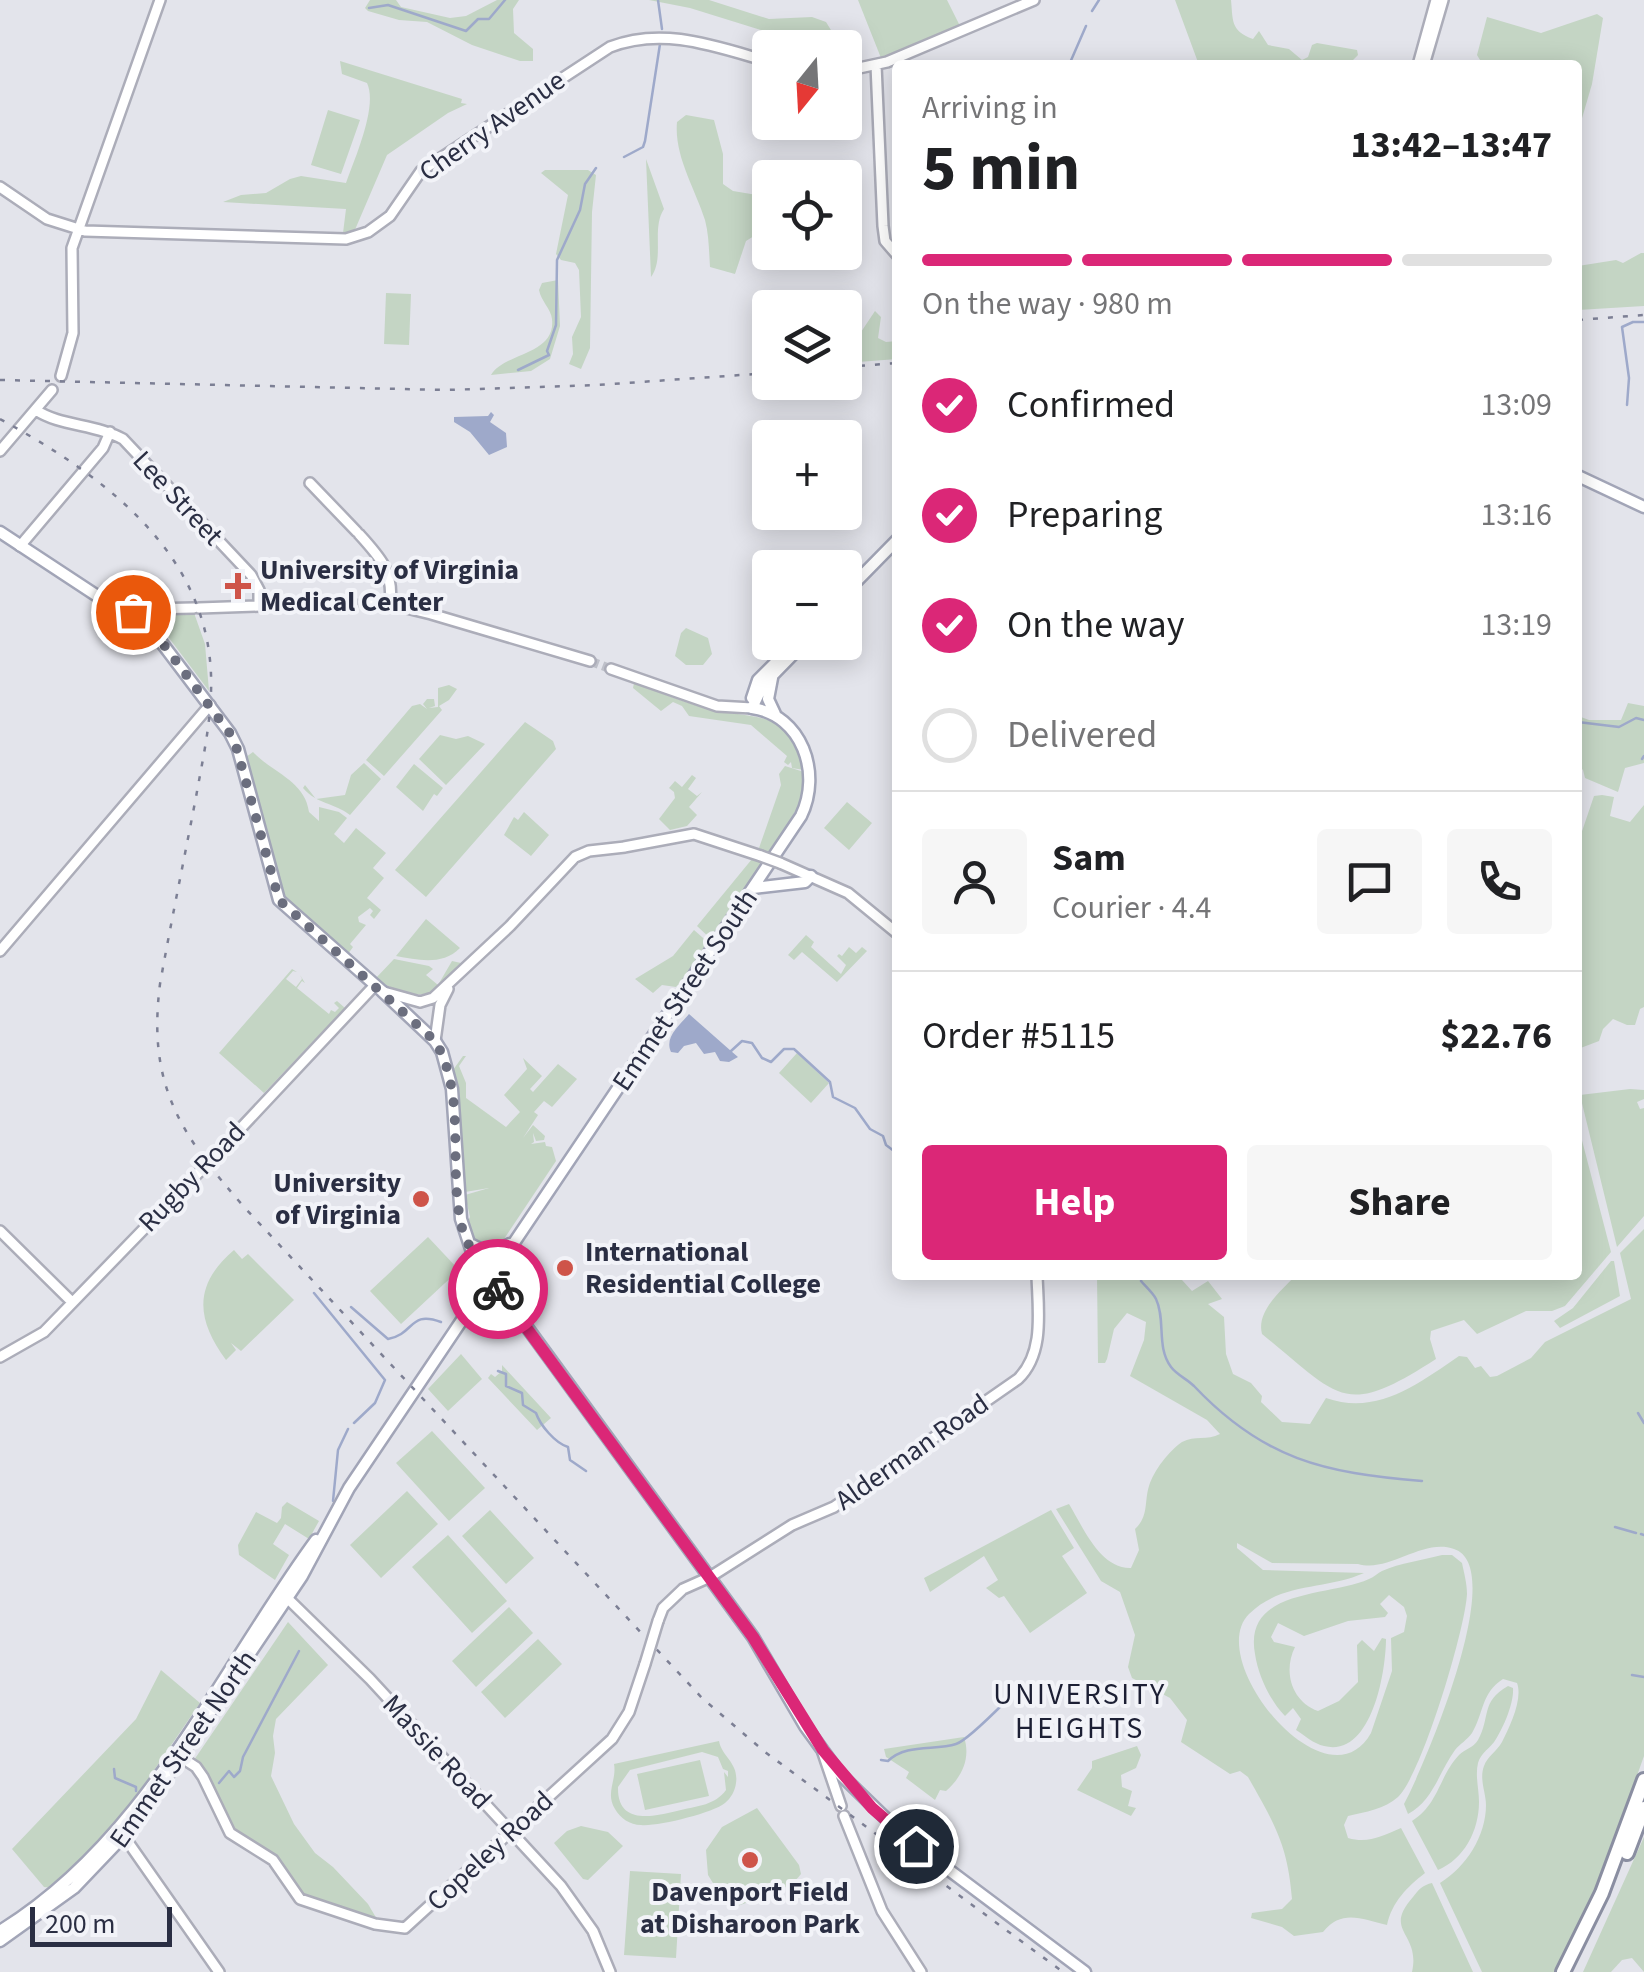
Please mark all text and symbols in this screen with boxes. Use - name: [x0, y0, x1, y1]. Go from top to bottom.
- north arrow: [752, 30, 862, 140]
- map controls: [752, 30, 862, 660]
- street label: Cherry Avenue: [411, 61, 573, 191]
- text: Arriving in: [922, 85, 1058, 131]
- text: 13:42–13:47: [1350, 118, 1552, 172]
- text: 5 min: [922, 122, 1080, 215]
- button: locate: [752, 160, 862, 270]
- text: On the way · 980 m: [922, 281, 1173, 327]
- button: layers: [752, 290, 862, 400]
- icon: check: [922, 378, 977, 433]
- text: Confirmed: [1007, 378, 1175, 432]
- text: 13:09: [1480, 382, 1552, 428]
- button: +: [752, 420, 862, 530]
- street label: Lee Street: [124, 442, 233, 555]
- icon: check: [922, 488, 977, 543]
- text: Preparing: [1007, 488, 1162, 542]
- text: 13:16: [1480, 492, 1552, 538]
- place label: University of Virginia Medical Center: [260, 550, 519, 622]
- button: −: [752, 550, 862, 660]
- pin: [91, 570, 176, 655]
- marker: University of Virginia Medical Center: [225, 573, 251, 599]
- icon: bag: [106, 585, 161, 640]
- icon: check: [922, 598, 977, 653]
- text: On the way: [1007, 598, 1184, 652]
- text: 13:19: [1480, 602, 1552, 648]
- text: Delivered: [1007, 708, 1157, 762]
- button: person: [922, 829, 1027, 934]
- button: chat: [1317, 829, 1422, 934]
- button: phone: [1447, 829, 1552, 934]
- text: Sam: [1052, 831, 1126, 885]
- street label: Emmet Street South: [603, 881, 767, 1099]
- text: Courier · 4.4: [1052, 885, 1212, 931]
- text: Order #5115: [922, 1009, 1115, 1063]
- text: $22.76: [1440, 1009, 1552, 1063]
- street label: Rugby Road: [129, 1113, 255, 1241]
- button: Help: [922, 1145, 1227, 1260]
- button: Share: [1247, 1145, 1552, 1260]
- place label: University of Virginia: [273, 1163, 401, 1235]
- marker: University of Virginia: [410, 1188, 432, 1210]
- place label: International Residential College: [585, 1232, 821, 1304]
- courier: [448, 1239, 548, 1339]
- marker: International Residential College: [554, 1257, 576, 1279]
- icon: bike: [471, 1262, 526, 1317]
- street label: Alderman Road: [827, 1384, 997, 1520]
- street label: Emmet Street North: [100, 1642, 266, 1856]
- district label: UNIVERSITY HEIGHTS: [993, 1673, 1167, 1750]
- street label: Massie Road: [373, 1686, 501, 1818]
- street label: Copeley Road: [418, 1782, 562, 1920]
- pin: [874, 1804, 959, 1889]
- icon: home: [889, 1819, 944, 1874]
- marker: Davenport Field at Disharoon Park: [739, 1849, 761, 1871]
- place label: Davenport Field at Disharoon Park: [640, 1872, 861, 1944]
- scale bar: [30, 1902, 172, 1946]
- text: 200 m: [45, 1904, 116, 1944]

